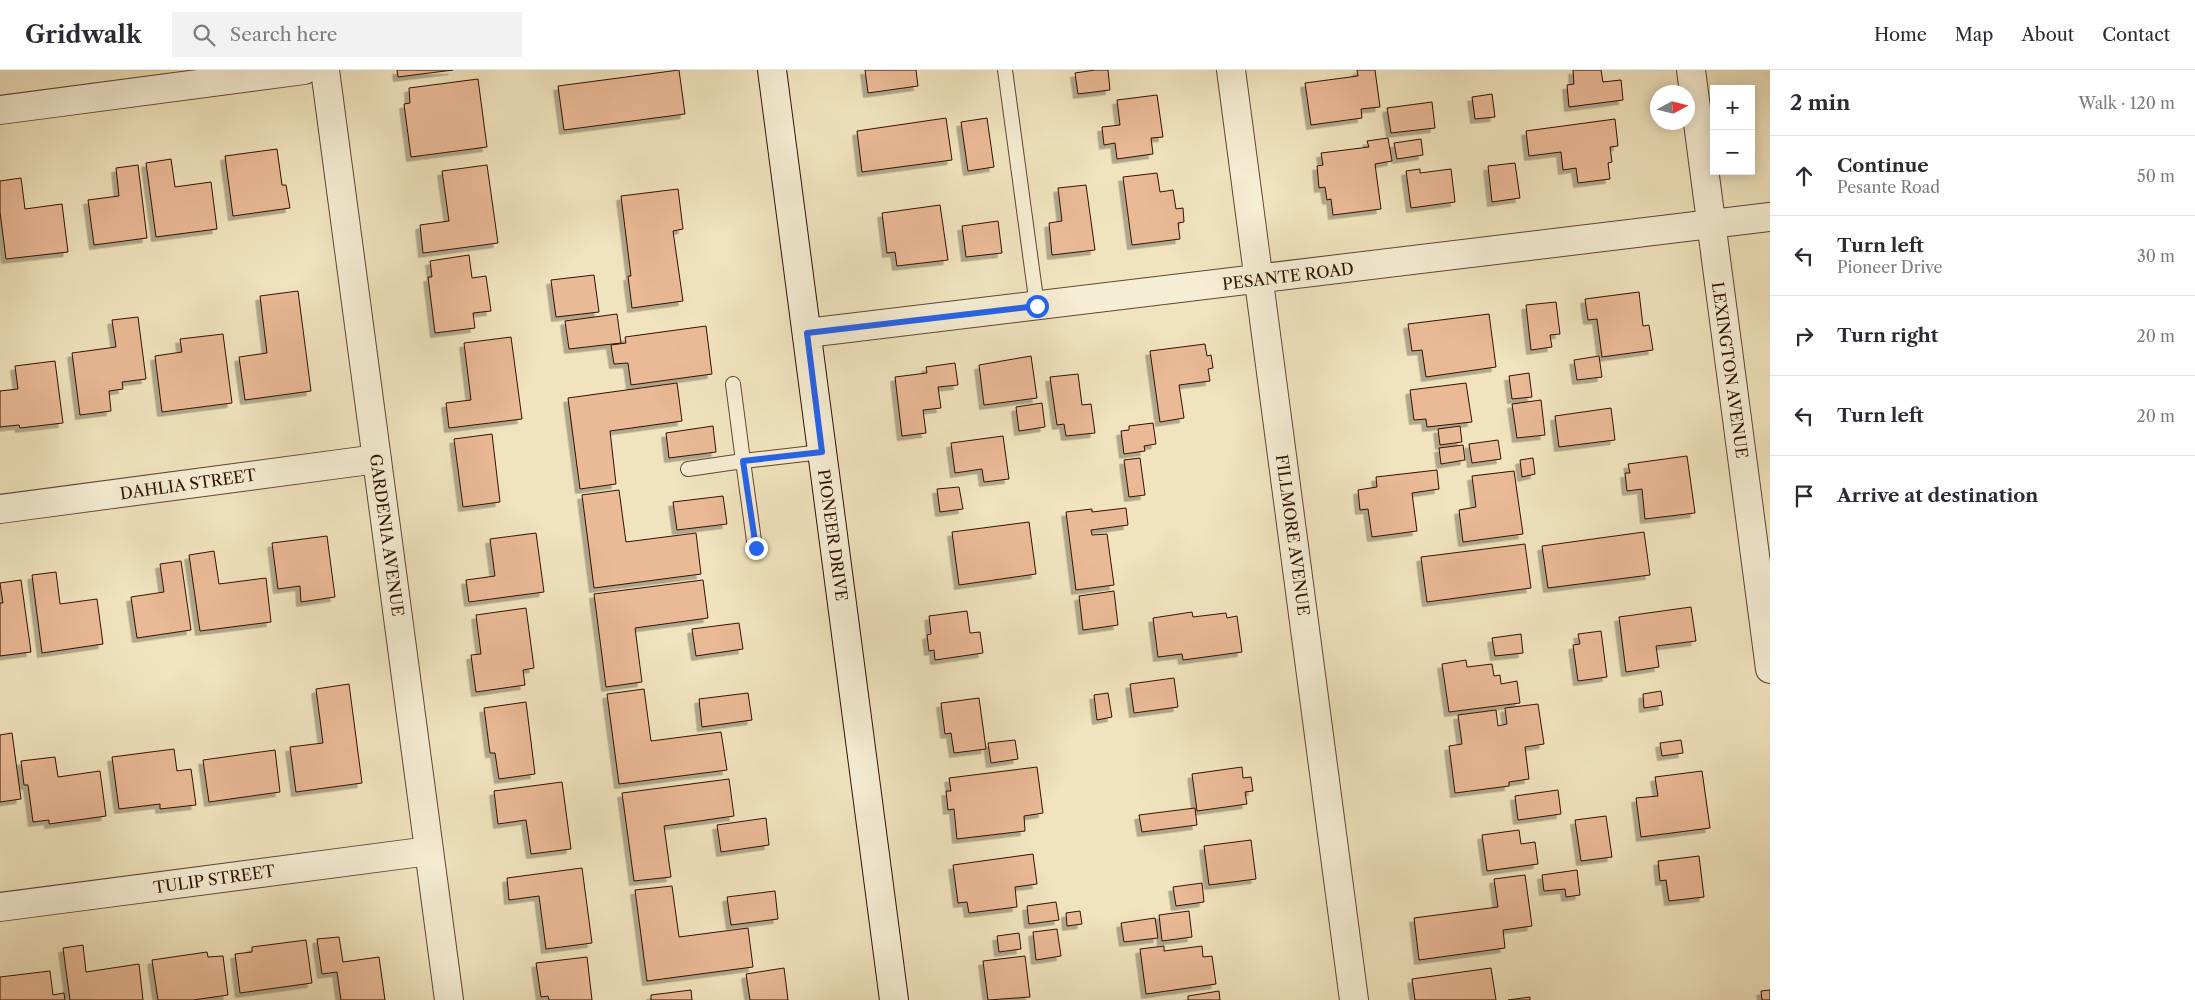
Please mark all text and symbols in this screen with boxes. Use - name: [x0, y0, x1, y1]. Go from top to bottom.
- search box: [172, 12, 522, 57]
- text: Gridwalk: [25, 20, 142, 49]
- icon: search: [190, 21, 218, 49]
- text: Search here: [230, 23, 338, 46]
- text: Home: [1874, 24, 1927, 46]
- text: Map: [1955, 24, 1993, 46]
- text: About: [2021, 24, 2074, 46]
- text: Contact: [2102, 24, 2170, 46]
- north arrow: [1650, 85, 1695, 130]
- map controls: [1710, 85, 1755, 175]
- button: +: [1710, 85, 1755, 130]
- text: 2 min: [1790, 90, 1850, 115]
- text: Walk · 120 m: [2079, 93, 2175, 113]
- button: −: [1710, 130, 1755, 175]
- text: Continue: [1837, 154, 1929, 177]
- icon: ahead: [1790, 162, 1818, 190]
- text: 50 m: [2137, 166, 2175, 186]
- text: Pesante Road: [1837, 177, 1940, 197]
- text: Turn left: [1837, 234, 1924, 257]
- icon: left: [1790, 242, 1818, 270]
- text: 30 m: [2137, 246, 2175, 266]
- text: Pioneer Drive: [1837, 257, 1942, 277]
- street label: PESANTE ROAD: [1221, 258, 1355, 294]
- street label: LEXINGTON AVENUE: [1708, 281, 1752, 459]
- route start: [1026, 295, 1049, 318]
- icon: right: [1790, 322, 1818, 350]
- text: Turn right: [1837, 324, 1938, 347]
- text: 20 m: [2136, 326, 2175, 346]
- icon: left: [1790, 402, 1818, 430]
- text: Turn left: [1837, 404, 1924, 427]
- text: 20 m: [2136, 406, 2175, 426]
- street label: GARDENIA AVENUE: [366, 452, 408, 618]
- street label: FILLMORE AVENUE: [1272, 453, 1314, 617]
- street label: DAHLIA STREET: [119, 465, 257, 503]
- street label: PIONEER DRIVE: [814, 468, 852, 602]
- icon: arrive: [1790, 482, 1818, 510]
- text: Arrive at destination: [1837, 484, 2038, 507]
- route end: [745, 537, 768, 560]
- street label: TULIP STREET: [152, 861, 276, 897]

